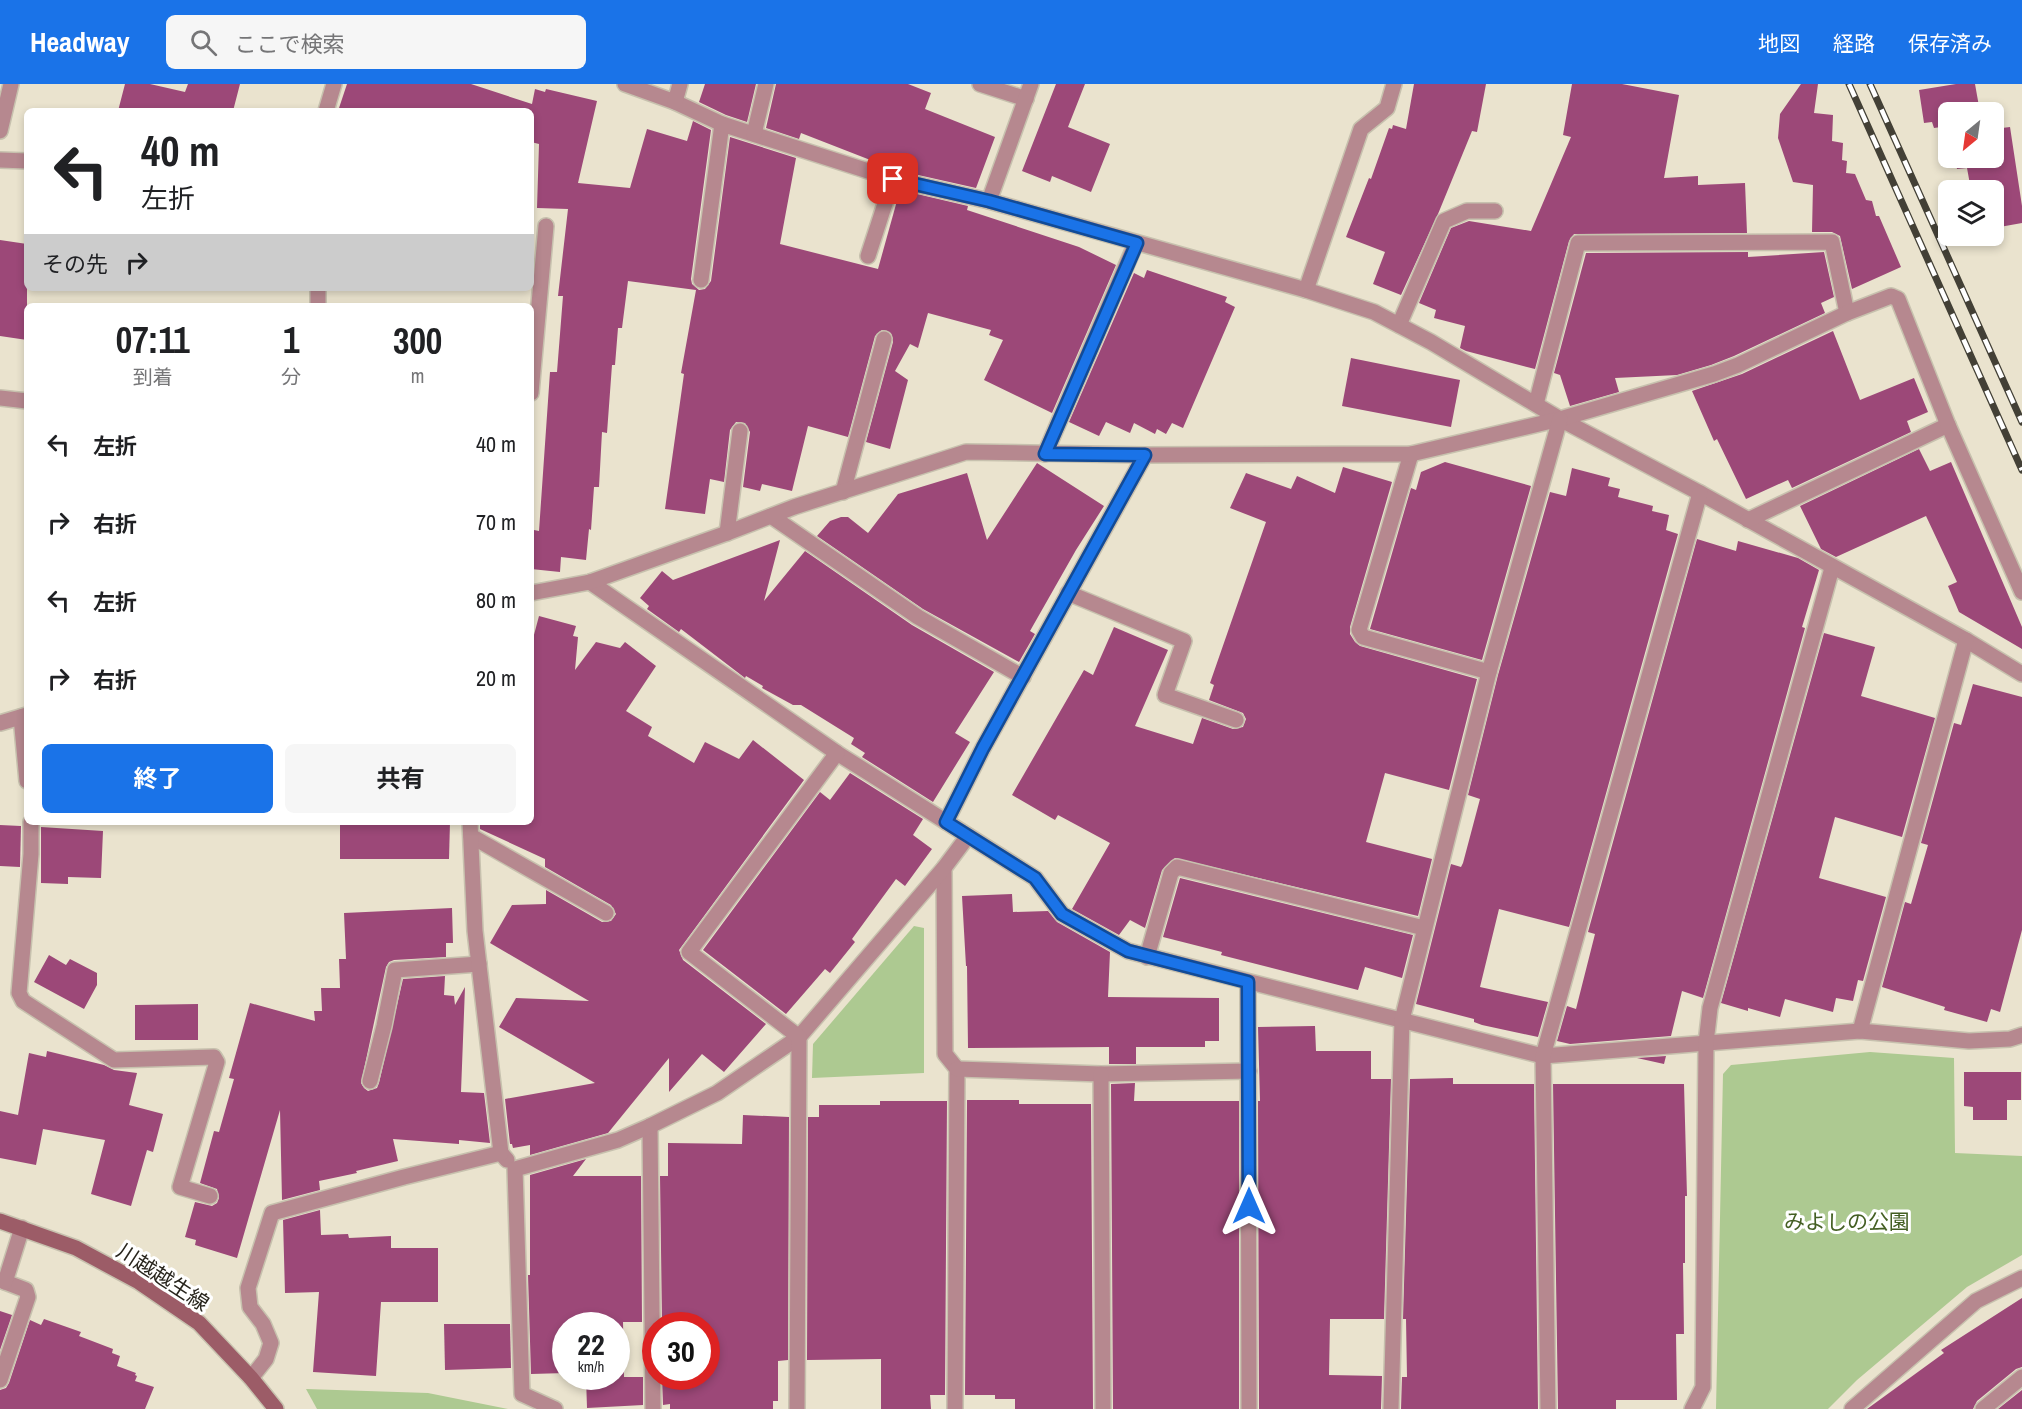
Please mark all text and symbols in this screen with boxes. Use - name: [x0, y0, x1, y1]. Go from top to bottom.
- search box: [166, 15, 586, 69]
- text: Headway: [30, 23, 130, 61]
- icon: search: [187, 26, 220, 59]
- text: ここで検索: [235, 29, 345, 59]
- text: 地図: [1758, 29, 1800, 58]
- text: 経路: [1833, 29, 1875, 58]
- text: 保存済み: [1908, 29, 1992, 58]
- north arrow: [1938, 102, 2004, 168]
- map controls: [1938, 102, 2004, 246]
- text: 40 m: [141, 123, 220, 179]
- icon: left: [42, 132, 120, 210]
- pin: [867, 153, 918, 204]
- icon: arrive: [876, 162, 909, 195]
- text: 左折: [141, 180, 195, 216]
- button: layers: [1938, 180, 2004, 246]
- icon: right: [120, 246, 153, 279]
- text: その先: [42, 249, 108, 279]
- text: 07:11: [116, 316, 190, 364]
- text: 1: [283, 316, 300, 364]
- text: 300: [393, 317, 442, 365]
- text: m: [411, 362, 424, 389]
- text: 到着: [133, 363, 173, 390]
- text: 分: [281, 363, 301, 390]
- icon: left: [42, 428, 75, 461]
- text: 40 m: [476, 429, 516, 459]
- text: 左折: [93, 431, 137, 461]
- icon: right: [42, 506, 75, 539]
- text: 70 m: [476, 507, 516, 537]
- text: 右折: [93, 509, 137, 539]
- icon: left: [42, 584, 75, 617]
- text: 80 m: [476, 585, 516, 615]
- text: 左折: [93, 587, 137, 617]
- icon: right: [42, 662, 75, 695]
- text: 20 m: [476, 663, 516, 693]
- text: 右折: [93, 665, 137, 695]
- button: 終了: [42, 744, 273, 813]
- button: 共有: [285, 744, 516, 813]
- position arrow: [1217, 1174, 1281, 1238]
- park label: みよしの公園: [1784, 1207, 1910, 1236]
- street label: 川越越生線: [111, 1236, 215, 1318]
- speed limit sign: 30: [642, 1312, 720, 1390]
- text: 22: [577, 1324, 605, 1364]
- text: km/h: [578, 1356, 604, 1377]

